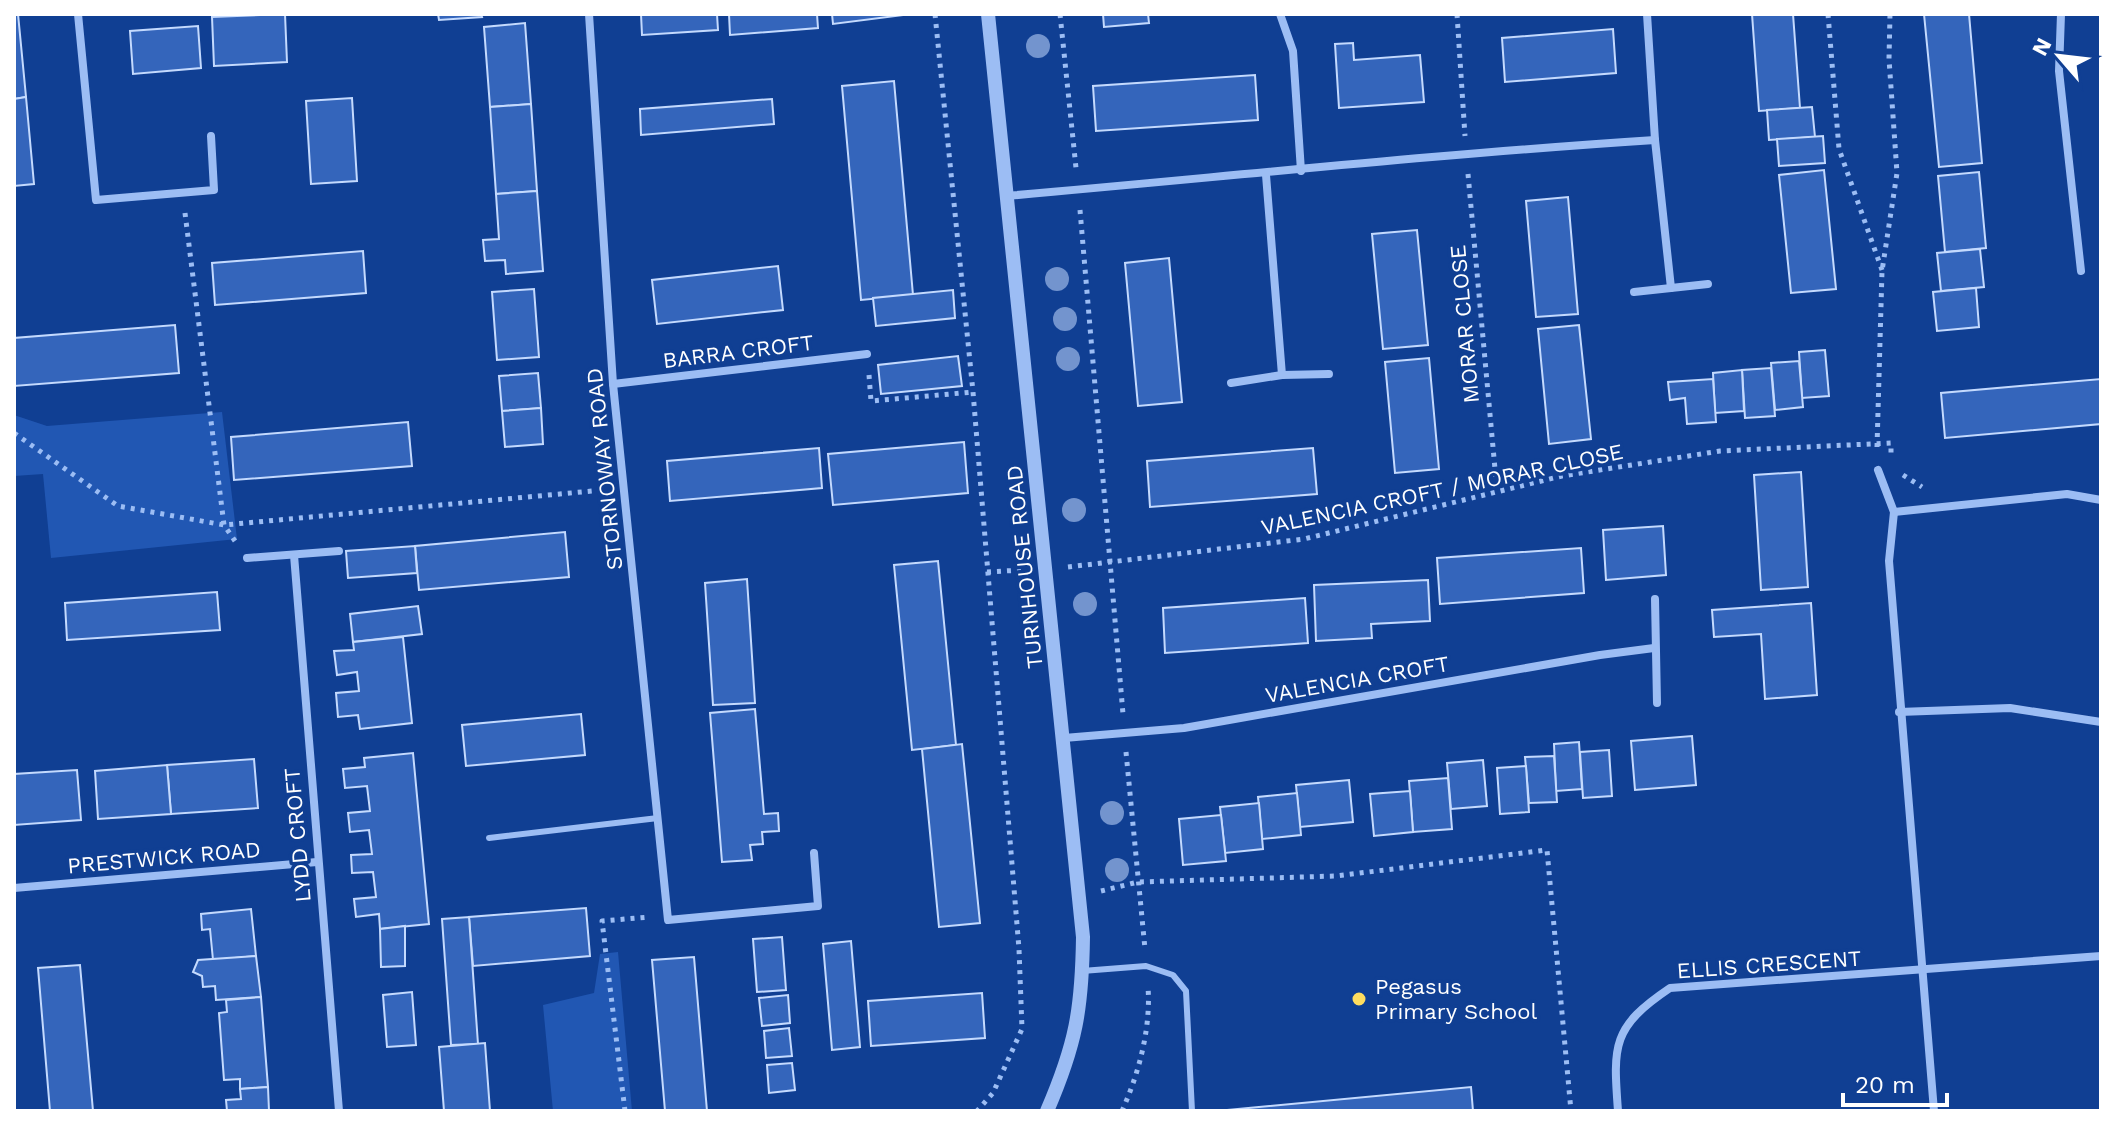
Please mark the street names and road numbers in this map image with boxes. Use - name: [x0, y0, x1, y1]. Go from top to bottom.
- street label: MORAR CLOSE: [1445, 244, 1484, 404]
- street label: BARRA CROFT: [661, 330, 815, 373]
- street label: STORNOWAY ROAD: [581, 367, 628, 571]
- street label: VALENCIA CROFT / MORAR CLOSE: [1259, 439, 1625, 540]
- street label: TURNHOUSE ROAD: [1001, 464, 1048, 670]
- street label: VALENCIA CROFT: [1263, 651, 1451, 708]
- street label: LYDD CROFT: [279, 767, 316, 903]
- street label: PRESTWICK ROAD: [66, 837, 262, 878]
- street label: ELLIS CRESCENT: [1676, 946, 1862, 983]

